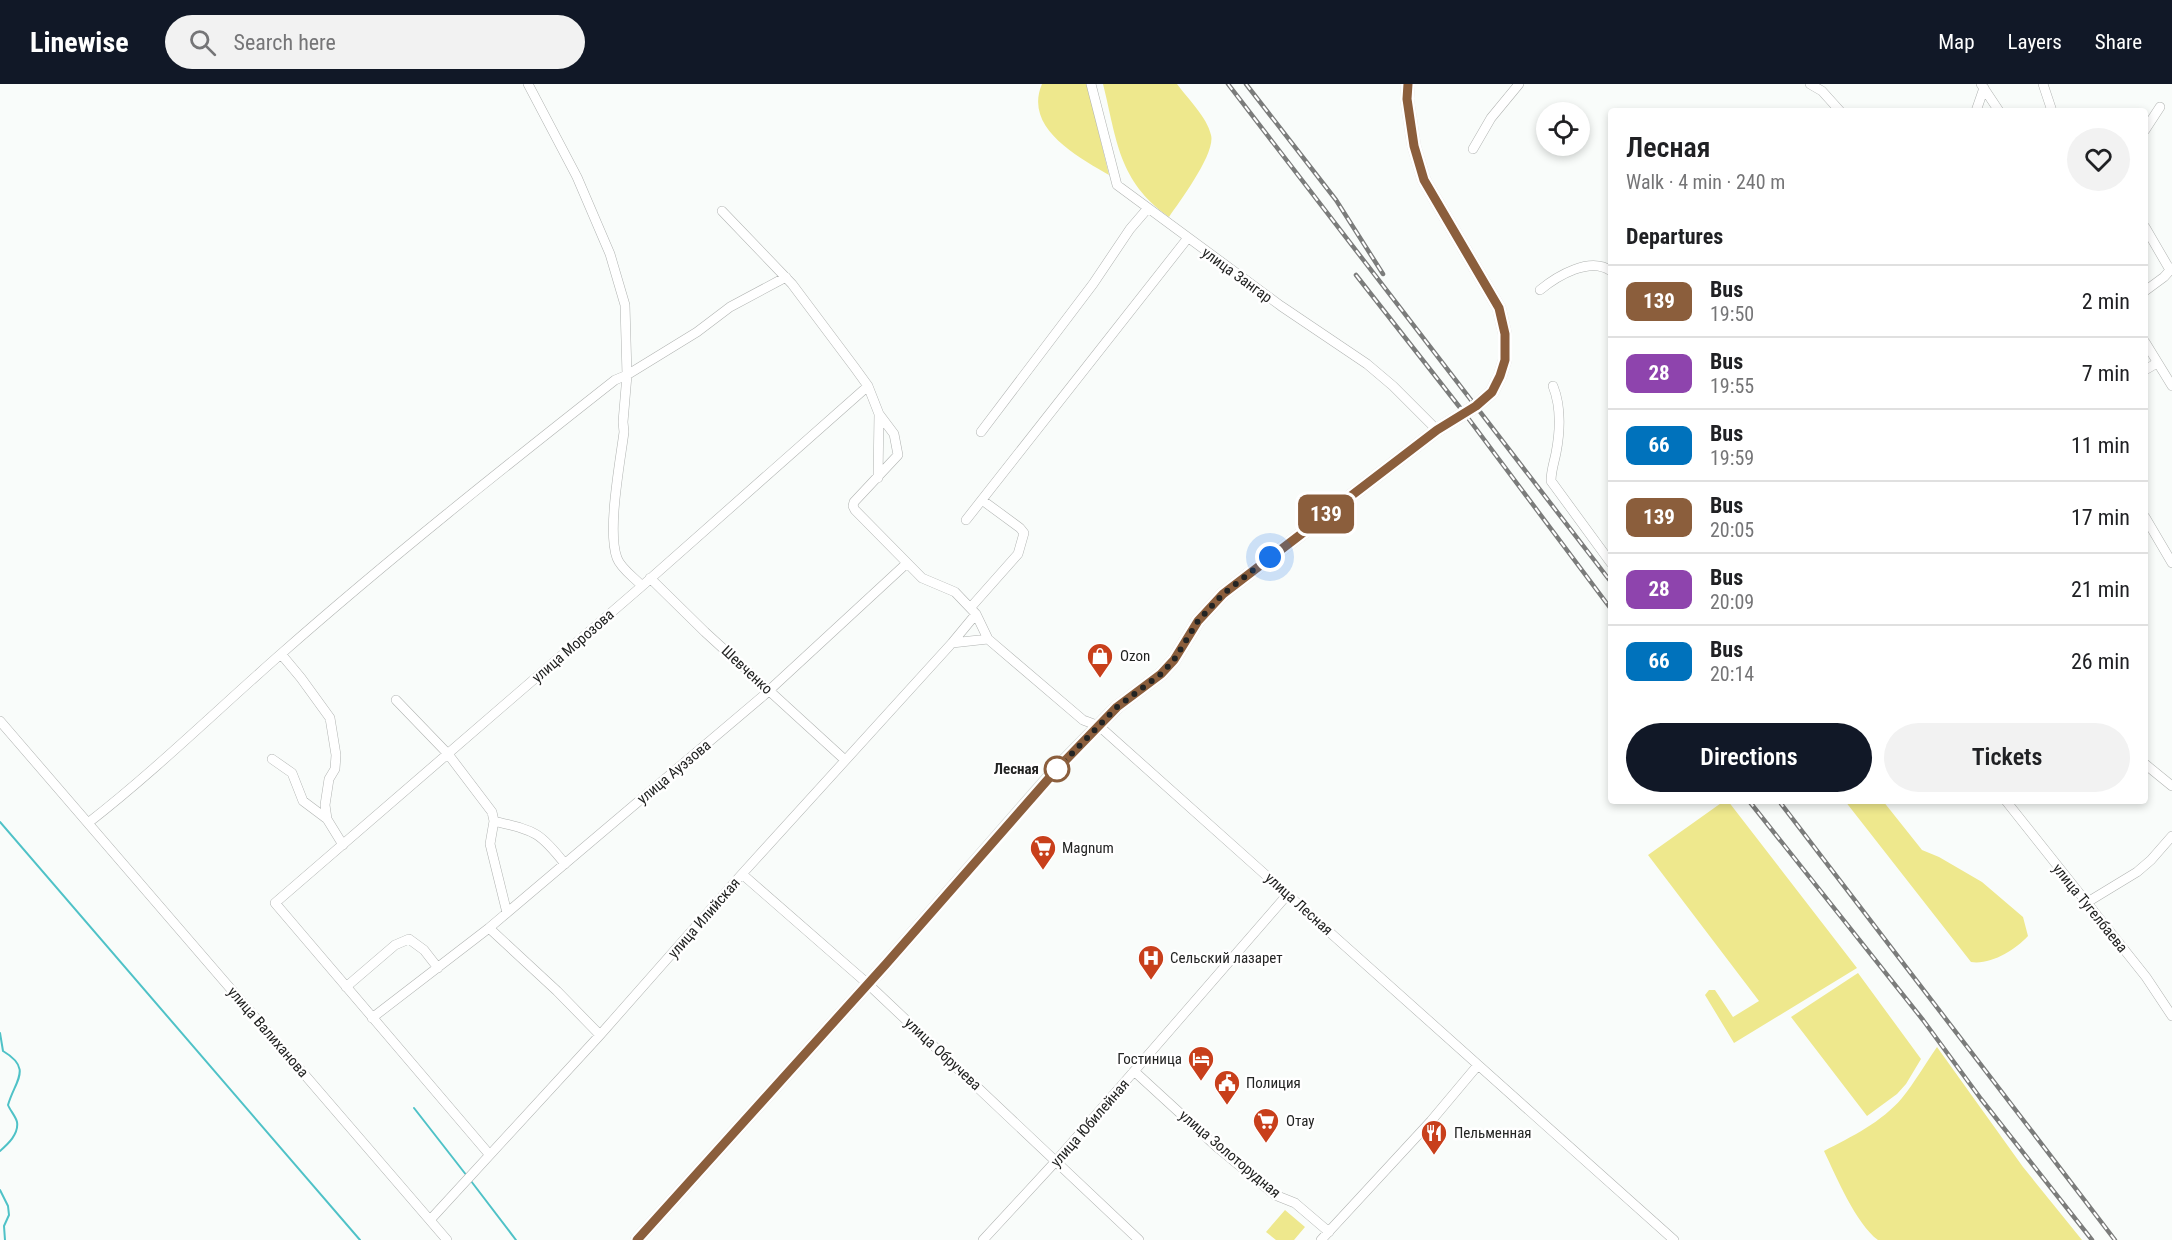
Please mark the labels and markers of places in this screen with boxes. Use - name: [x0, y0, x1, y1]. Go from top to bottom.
- shop icon: Ozon: [1085, 641, 1115, 679]
- place label: Ozon: [1120, 647, 1150, 665]
- marker: Лесная: [1044, 756, 1070, 782]
- place label: Лесная: [994, 760, 1039, 778]
- supermarket icon: Magnum: [1028, 833, 1058, 871]
- place label: Magnum: [1062, 839, 1114, 857]
- hospital icon: Сельский лазарет: [1136, 943, 1166, 981]
- place label: Сельский лазарет: [1170, 949, 1283, 967]
- hotel icon: Гостиница: [1186, 1044, 1216, 1082]
- place label: Гостиница: [1117, 1050, 1182, 1068]
- public building icon: Полиция: [1212, 1068, 1242, 1106]
- place label: Полиция: [1246, 1074, 1301, 1092]
- supermarket icon: Отау: [1251, 1106, 1281, 1144]
- place label: Отау: [1286, 1112, 1315, 1130]
- restaurant icon: Пельменная: [1419, 1118, 1449, 1156]
- place label: Пельменная: [1454, 1124, 1532, 1142]

